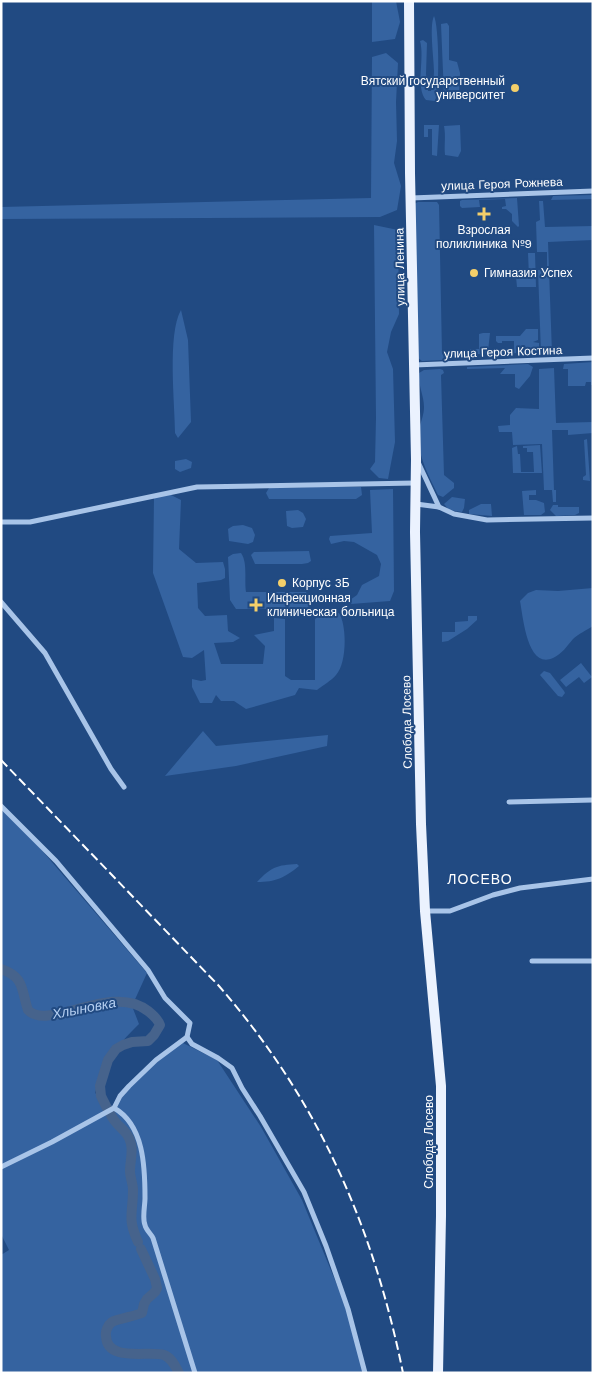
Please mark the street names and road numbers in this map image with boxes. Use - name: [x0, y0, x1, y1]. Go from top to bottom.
- street label: улица Героя Рожнева: [441, 175, 563, 193]
- street label: улица Ленина: [392, 227, 408, 306]
- street label: улица Героя Костина: [444, 343, 563, 361]
- street label: Слобода Лосево: [399, 675, 415, 769]
- street label: Слобода Лосево: [422, 1095, 436, 1189]

